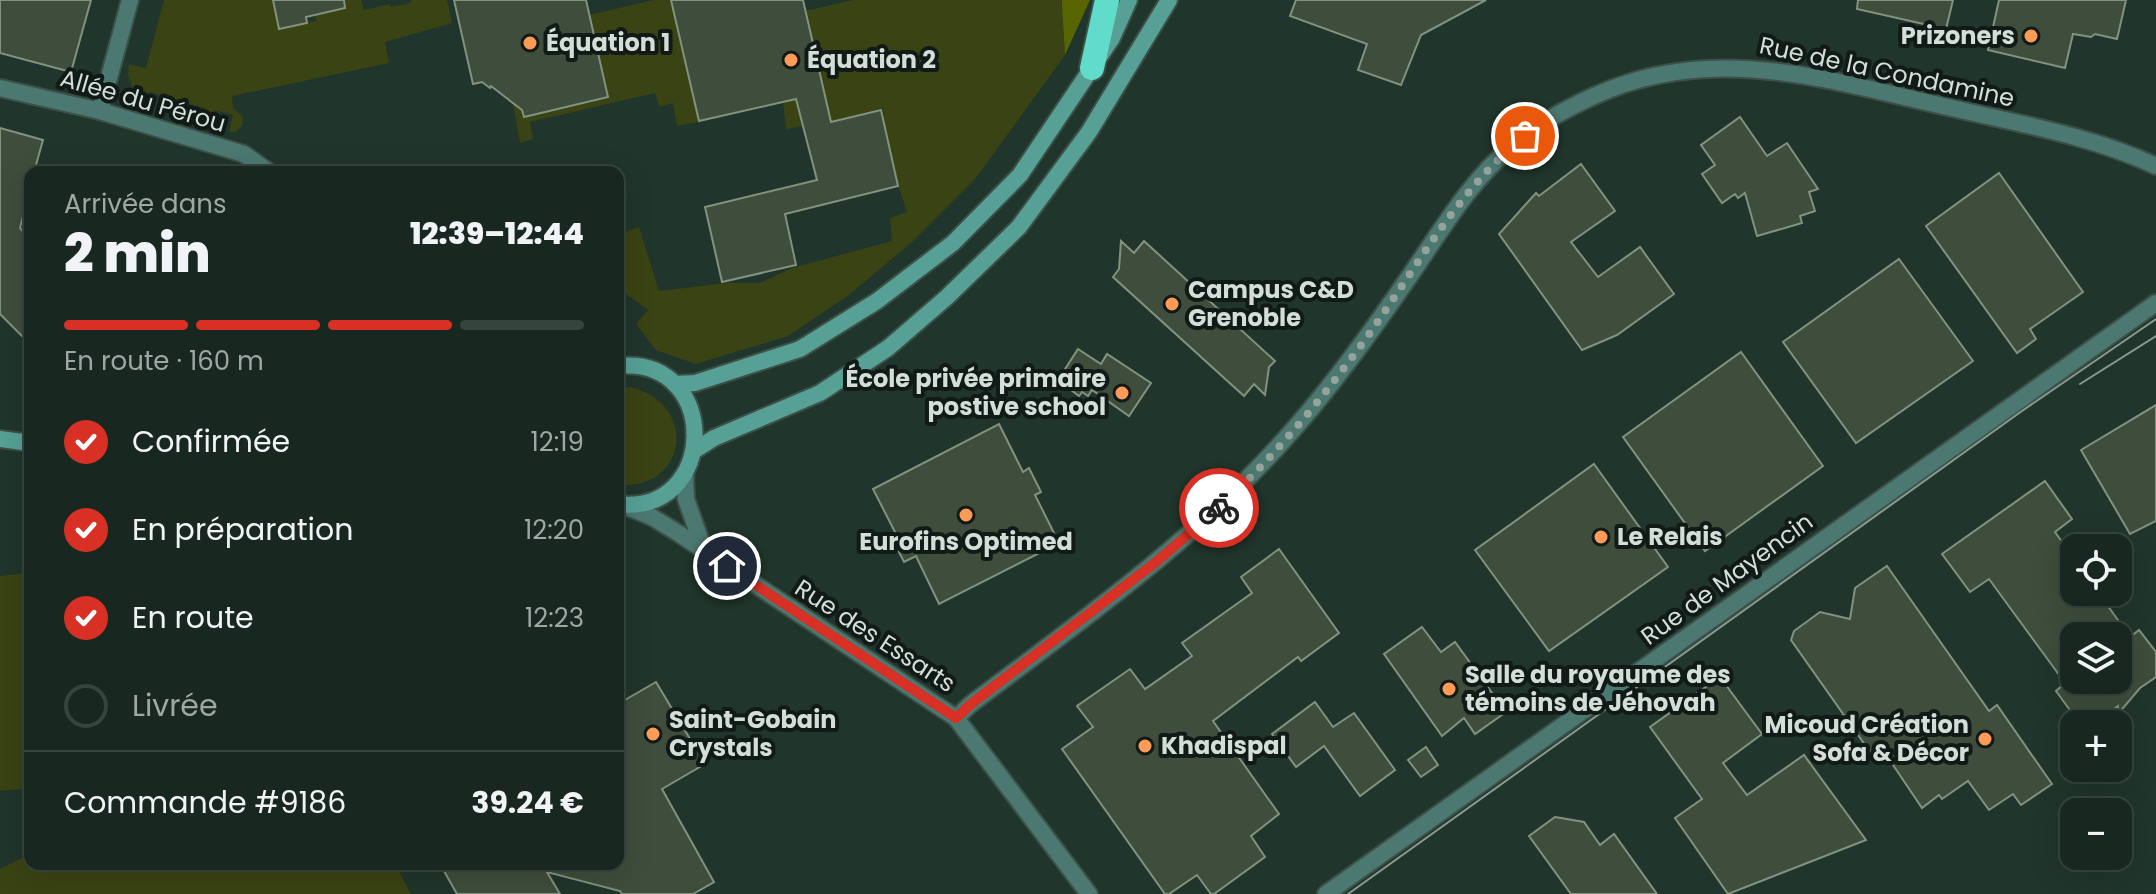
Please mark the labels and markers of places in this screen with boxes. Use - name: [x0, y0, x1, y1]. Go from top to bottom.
- place label: Prizoners: [1901, 19, 2015, 52]
- place label: Équation 1: [546, 26, 670, 59]
- marker: Prizoners: [2022, 27, 2040, 45]
- marker: Équation 1: [521, 34, 539, 52]
- place label: Équation 2: [807, 43, 936, 76]
- marker: Équation 2: [782, 51, 800, 69]
- pin: [1491, 102, 1559, 170]
- place label: Campus C&D Grenoble: [1188, 273, 1354, 334]
- marker: Campus C&D Grenoble: [1163, 295, 1181, 313]
- place label: École privée primaire postive school: [845, 362, 1106, 423]
- marker: École privée primaire postive school: [1113, 384, 1131, 402]
- marker: Eurofins Optimed: [957, 506, 975, 524]
- place label: Le Relais: [1617, 520, 1723, 553]
- place label: Eurofins Optimed: [859, 525, 1073, 558]
- marker: Le Relais: [1592, 528, 1610, 546]
- pin: [693, 532, 761, 600]
- place label: Salle du royaume des témoins de Jéhovah: [1465, 658, 1731, 719]
- marker: Salle du royaume des témoins de Jéhovah: [1440, 680, 1458, 698]
- place label: Saint-Gobain Crystals: [669, 703, 836, 764]
- place label: Micoud Création Sofa & Décor: [1765, 708, 1969, 769]
- marker: Saint-Gobain Crystals: [644, 725, 662, 743]
- place label: Khadispal: [1161, 729, 1287, 762]
- marker: Micoud Création Sofa & Décor: [1976, 730, 1994, 748]
- marker: Khadispal: [1136, 737, 1154, 755]

